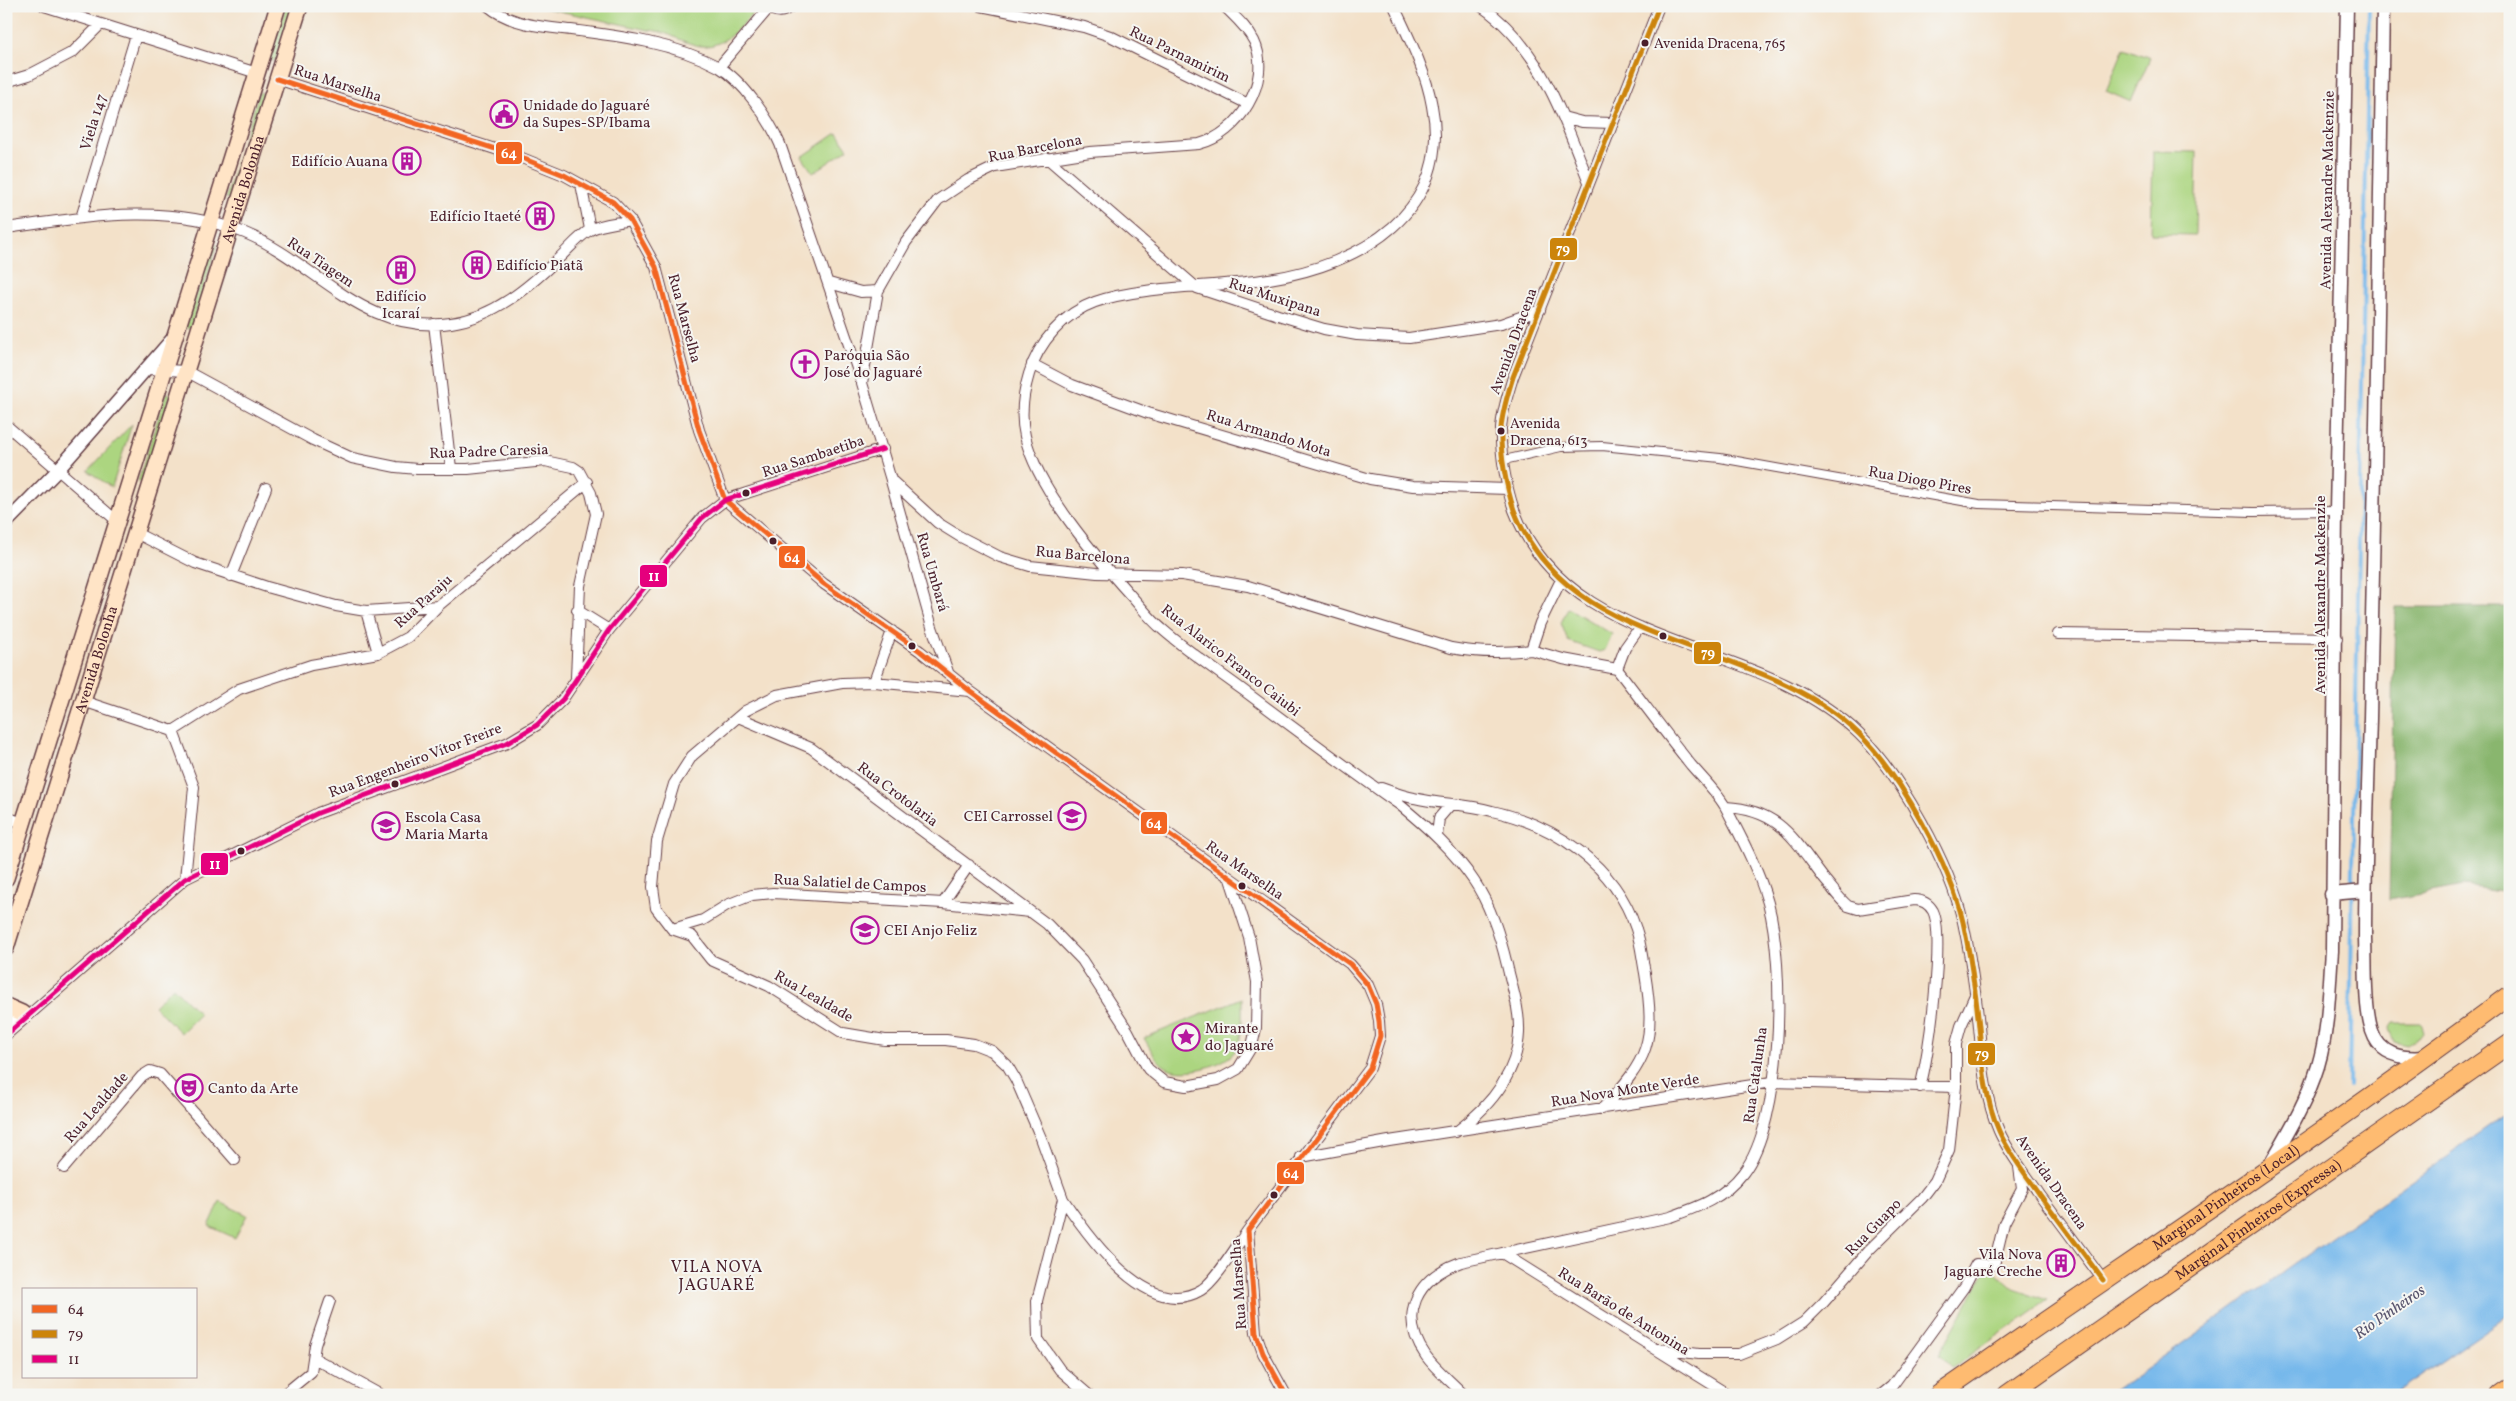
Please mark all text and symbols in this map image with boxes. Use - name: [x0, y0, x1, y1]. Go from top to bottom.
- street label: Rua Parnamirim: [1125, 22, 1233, 89]
- place label: Avenida Dracena, 765: [1654, 35, 1785, 54]
- marker: Avenida Dracena, 765: [1640, 38, 1650, 48]
- street label: Rua Marselha: [291, 60, 384, 109]
- street label: Avenida Alexandre Mackenzie: [2316, 90, 2341, 290]
- street label: Viela 147: [76, 92, 113, 153]
- place label: Unidade do Jaguaré da Supes-SP/Ibama: [523, 96, 651, 134]
- public building icon: Unidade do Jaguaré da Supes-SP/Ibama: [489, 99, 519, 129]
- street label: Rua Barcelona: [987, 130, 1084, 169]
- street label: Avenida Bolonha: [218, 133, 271, 246]
- line badge: 64: [495, 141, 523, 165]
- text: 64: [501, 145, 517, 164]
- building icon: Edifício Auana: [392, 146, 422, 176]
- place label: Edifício Auana: [291, 152, 388, 173]
- building icon: Edifício Itaeté: [525, 201, 555, 231]
- place label: Edifício Itaeté: [430, 207, 521, 228]
- street label: Rua Tiagem: [282, 233, 358, 293]
- line badge: 79: [1549, 237, 1578, 261]
- text: 79: [1556, 241, 1570, 260]
- building icon: Edifício Piatã: [462, 250, 492, 280]
- building icon: Edifício Icaraí: [386, 255, 416, 285]
- place label: Edifício Piatã: [496, 256, 583, 277]
- street label: Rua Marselha: [662, 272, 706, 365]
- street label: Rua Muxipana: [1226, 274, 1323, 323]
- street label: Avenida Dracena: [1485, 285, 1543, 398]
- place label: Edifício Icaraí: [375, 287, 427, 325]
- place label: Paróquia São José do Jaguaré: [824, 346, 922, 384]
- church icon: Paróquia São José do Jaguaré: [790, 349, 820, 379]
- street label: Rua Armando Mota: [1204, 405, 1334, 463]
- place label: Avenida Dracena, 613: [1510, 415, 1587, 451]
- marker: Avenida Dracena, 613: [1496, 426, 1506, 436]
- street label: Rua Sambaetiba: [760, 431, 867, 484]
- street label: Rua Padre Caresia: [429, 440, 549, 465]
- street label: Rua Diogo Pires: [1867, 462, 1973, 501]
- unlabelled marker: [741, 488, 751, 498]
- street label: Avenida Alexandre Mackenzie: [2311, 495, 2332, 695]
- street label: Rua Umbará: [910, 530, 953, 615]
- unlabelled marker: [768, 536, 778, 546]
- street label: Rua Barcelona: [1035, 542, 1131, 571]
- line badge: 64: [778, 545, 806, 569]
- text: 64: [784, 549, 800, 568]
- line badge: 11: [639, 564, 668, 588]
- text: 11: [648, 568, 660, 587]
- street label: Rua Paraju: [390, 570, 458, 634]
- street label: Rua Alarico Franco Caiubi: [1156, 600, 1304, 722]
- street label: Avenida Bolonha: [71, 604, 124, 717]
- unlabelled marker: [1658, 631, 1668, 641]
- unlabelled marker: [907, 641, 917, 651]
- line badge: 79: [1693, 641, 1722, 665]
- text: 79: [1701, 645, 1715, 664]
- street label: Rua Engenheiro Vítor Freire: [326, 719, 505, 804]
- street label: Rua Crotolaria: [852, 758, 942, 833]
- unlabelled marker: [390, 779, 400, 789]
- school or university icon: CEI Carrossel: [1057, 801, 1087, 831]
- place label: CEI Carrossel: [964, 807, 1053, 828]
- place label: Escola Casa Maria Marta: [405, 808, 488, 846]
- school or university icon: Escola Casa Maria Marta: [371, 811, 401, 841]
- line badge: 64: [1140, 811, 1168, 835]
- text: 64: [1146, 815, 1162, 834]
- street label: Rua Marselha: [1201, 836, 1288, 906]
- unlabelled marker: [236, 846, 246, 856]
- line badge: 11: [200, 852, 229, 876]
- text: 11: [209, 856, 221, 875]
- street label: Rua Salatiel de Campos: [773, 870, 927, 899]
- unlabelled marker: [1237, 881, 1247, 891]
- school or university icon: CEI Anjo Feliz: [850, 915, 880, 945]
- place label: CEI Anjo Feliz: [884, 921, 977, 942]
- street label: Rua Lealdade: [770, 966, 857, 1028]
- place label: Mirante do Jaguaré: [1205, 1019, 1274, 1057]
- place icon: Mirante do Jaguaré: [1171, 1022, 1201, 1052]
- street label: Rua Catalunha: [1739, 1026, 1774, 1125]
- line badge: 79: [1967, 1042, 1996, 1066]
- text: 79: [1975, 1046, 1989, 1065]
- street label: Rua Lealdade: [60, 1068, 134, 1148]
- street label: Rua Nova Monte Verde: [1550, 1069, 1701, 1114]
- theatre icon: Canto da Arte: [174, 1073, 204, 1103]
- place label: Canto da Arte: [208, 1079, 298, 1100]
- street label: Avenida Dracena: [2010, 1131, 2091, 1235]
- street label: Marginal Pinheiros (Local): [2149, 1140, 2304, 1257]
- street label: Marginal Pinheiros (Expressa): [2171, 1155, 2346, 1286]
- line badge: 64: [1276, 1161, 1305, 1185]
- text: 64: [1283, 1165, 1299, 1184]
- unlabelled marker: [1269, 1190, 1279, 1200]
- street label: Rua Guapo: [1841, 1195, 1907, 1261]
- street label: Rua Marselha: [1226, 1238, 1253, 1330]
- place label: Vila Nova Jaguaré Creche: [1944, 1245, 2042, 1283]
- building icon: Vila Nova Jaguaré Creche: [2046, 1248, 2076, 1278]
- district label: VILA NOVA JAGUARÉ: [671, 1257, 763, 1297]
- street label: Rua Barão de Antonina: [1553, 1263, 1693, 1361]
- water label: Rio Pinheiros: [2350, 1280, 2430, 1345]
- legend: [22, 1288, 198, 1378]
- text: 64: [68, 1300, 84, 1321]
- text: 79: [68, 1324, 83, 1345]
- text: 11: [68, 1350, 80, 1371]

